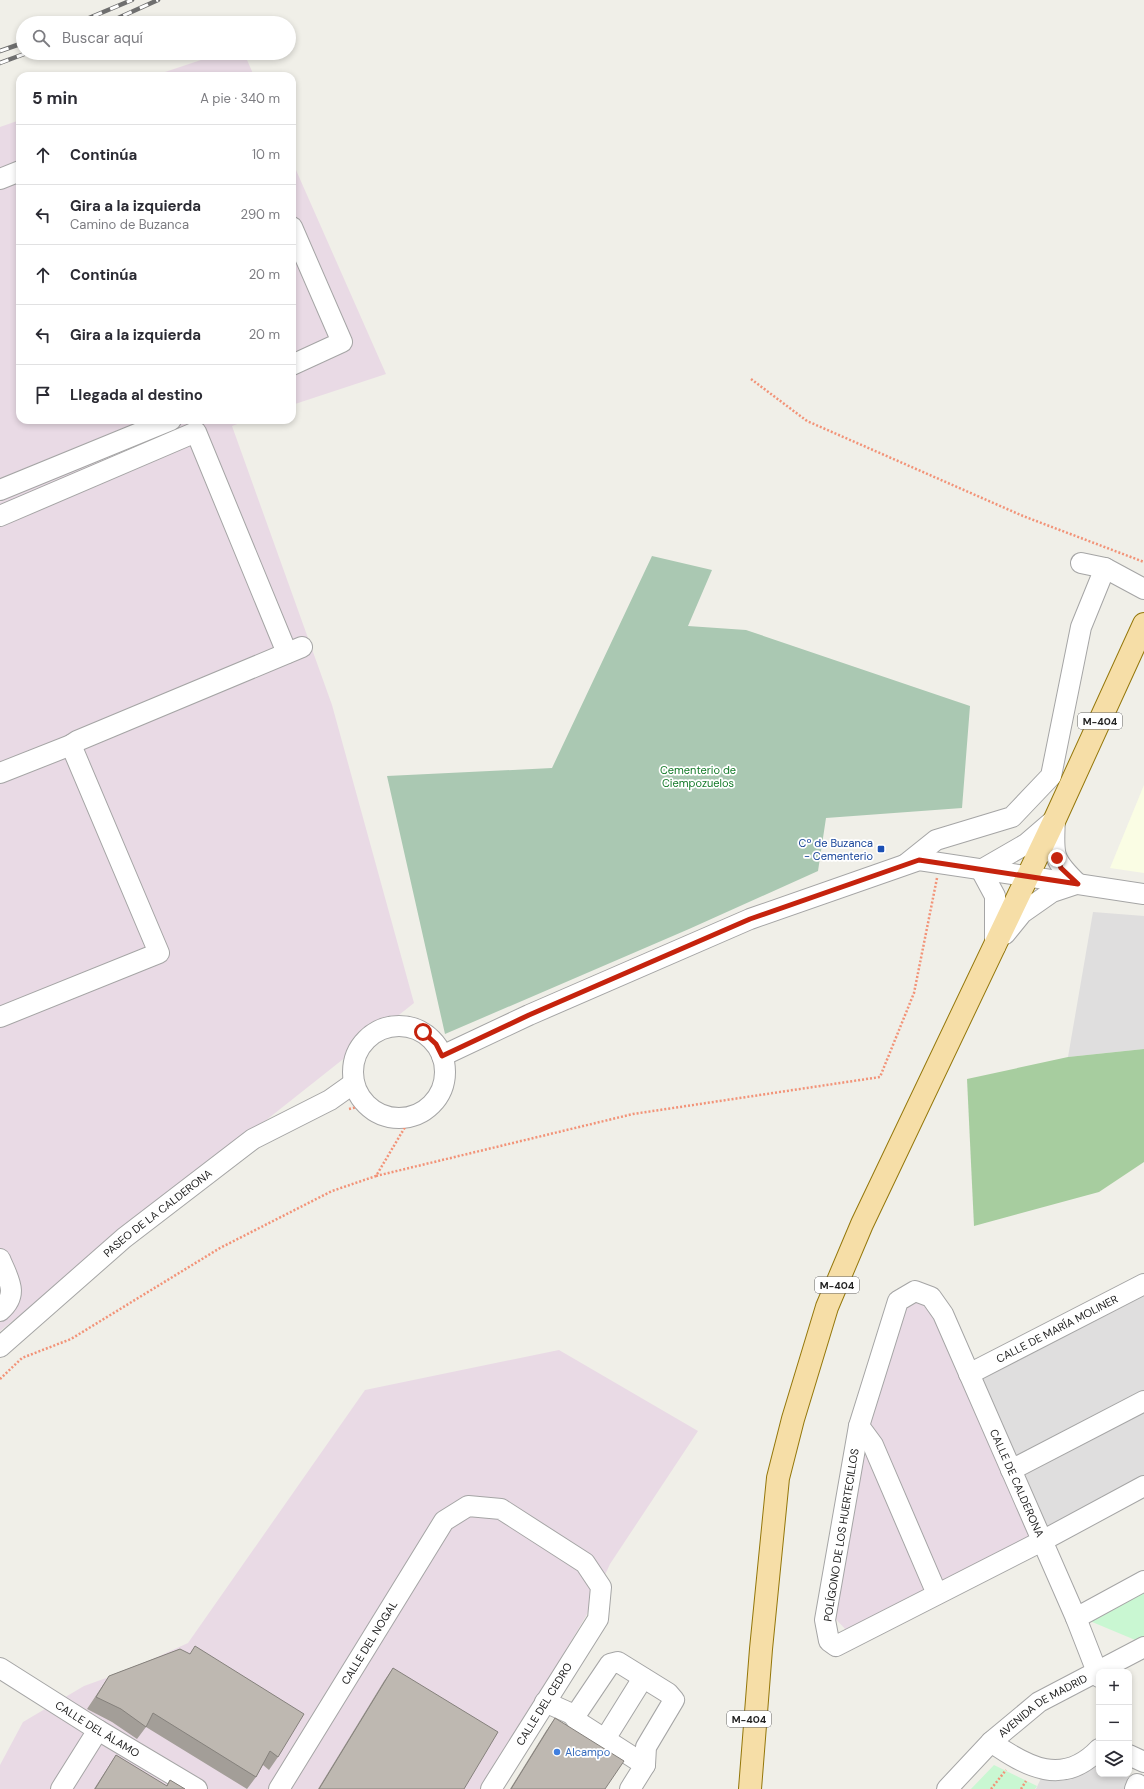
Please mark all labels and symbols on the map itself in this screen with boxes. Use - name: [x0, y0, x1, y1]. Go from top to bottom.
- road number: M-404: [1078, 713, 1122, 729]
- park label: Cementerio de Ciempozuelos: [660, 763, 736, 790]
- place label: Cº de Buzanca - Cementerio: [799, 836, 873, 863]
- marker: Cº de Buzanca - Cementerio: [876, 844, 886, 854]
- route end: [1048, 849, 1066, 867]
- route start: [414, 1023, 432, 1041]
- street label: PASEO DE LA CALDERONA: [100, 1166, 215, 1260]
- road number: M-404: [815, 1277, 859, 1293]
- street label: CALLE DE MARÍA MOLINER: [994, 1292, 1120, 1366]
- street label: CALLE DE CALDERONA: [987, 1427, 1047, 1539]
- street label: POLÍGONO DE LOS HUERTECILLOS: [820, 1448, 862, 1622]
- street label: CALLE DEL NOGAL: [338, 1598, 400, 1687]
- street label: CALLE DEL CEDRO: [513, 1660, 575, 1748]
- street label: AVENIDA DE MADRID: [995, 1671, 1090, 1740]
- street label: CALLE DEL ÁLAMO: [53, 1698, 142, 1760]
- road number: M-404: [727, 1711, 771, 1727]
- place label: Alcampo: [565, 1745, 610, 1759]
- marker: Alcampo: [552, 1747, 562, 1757]

